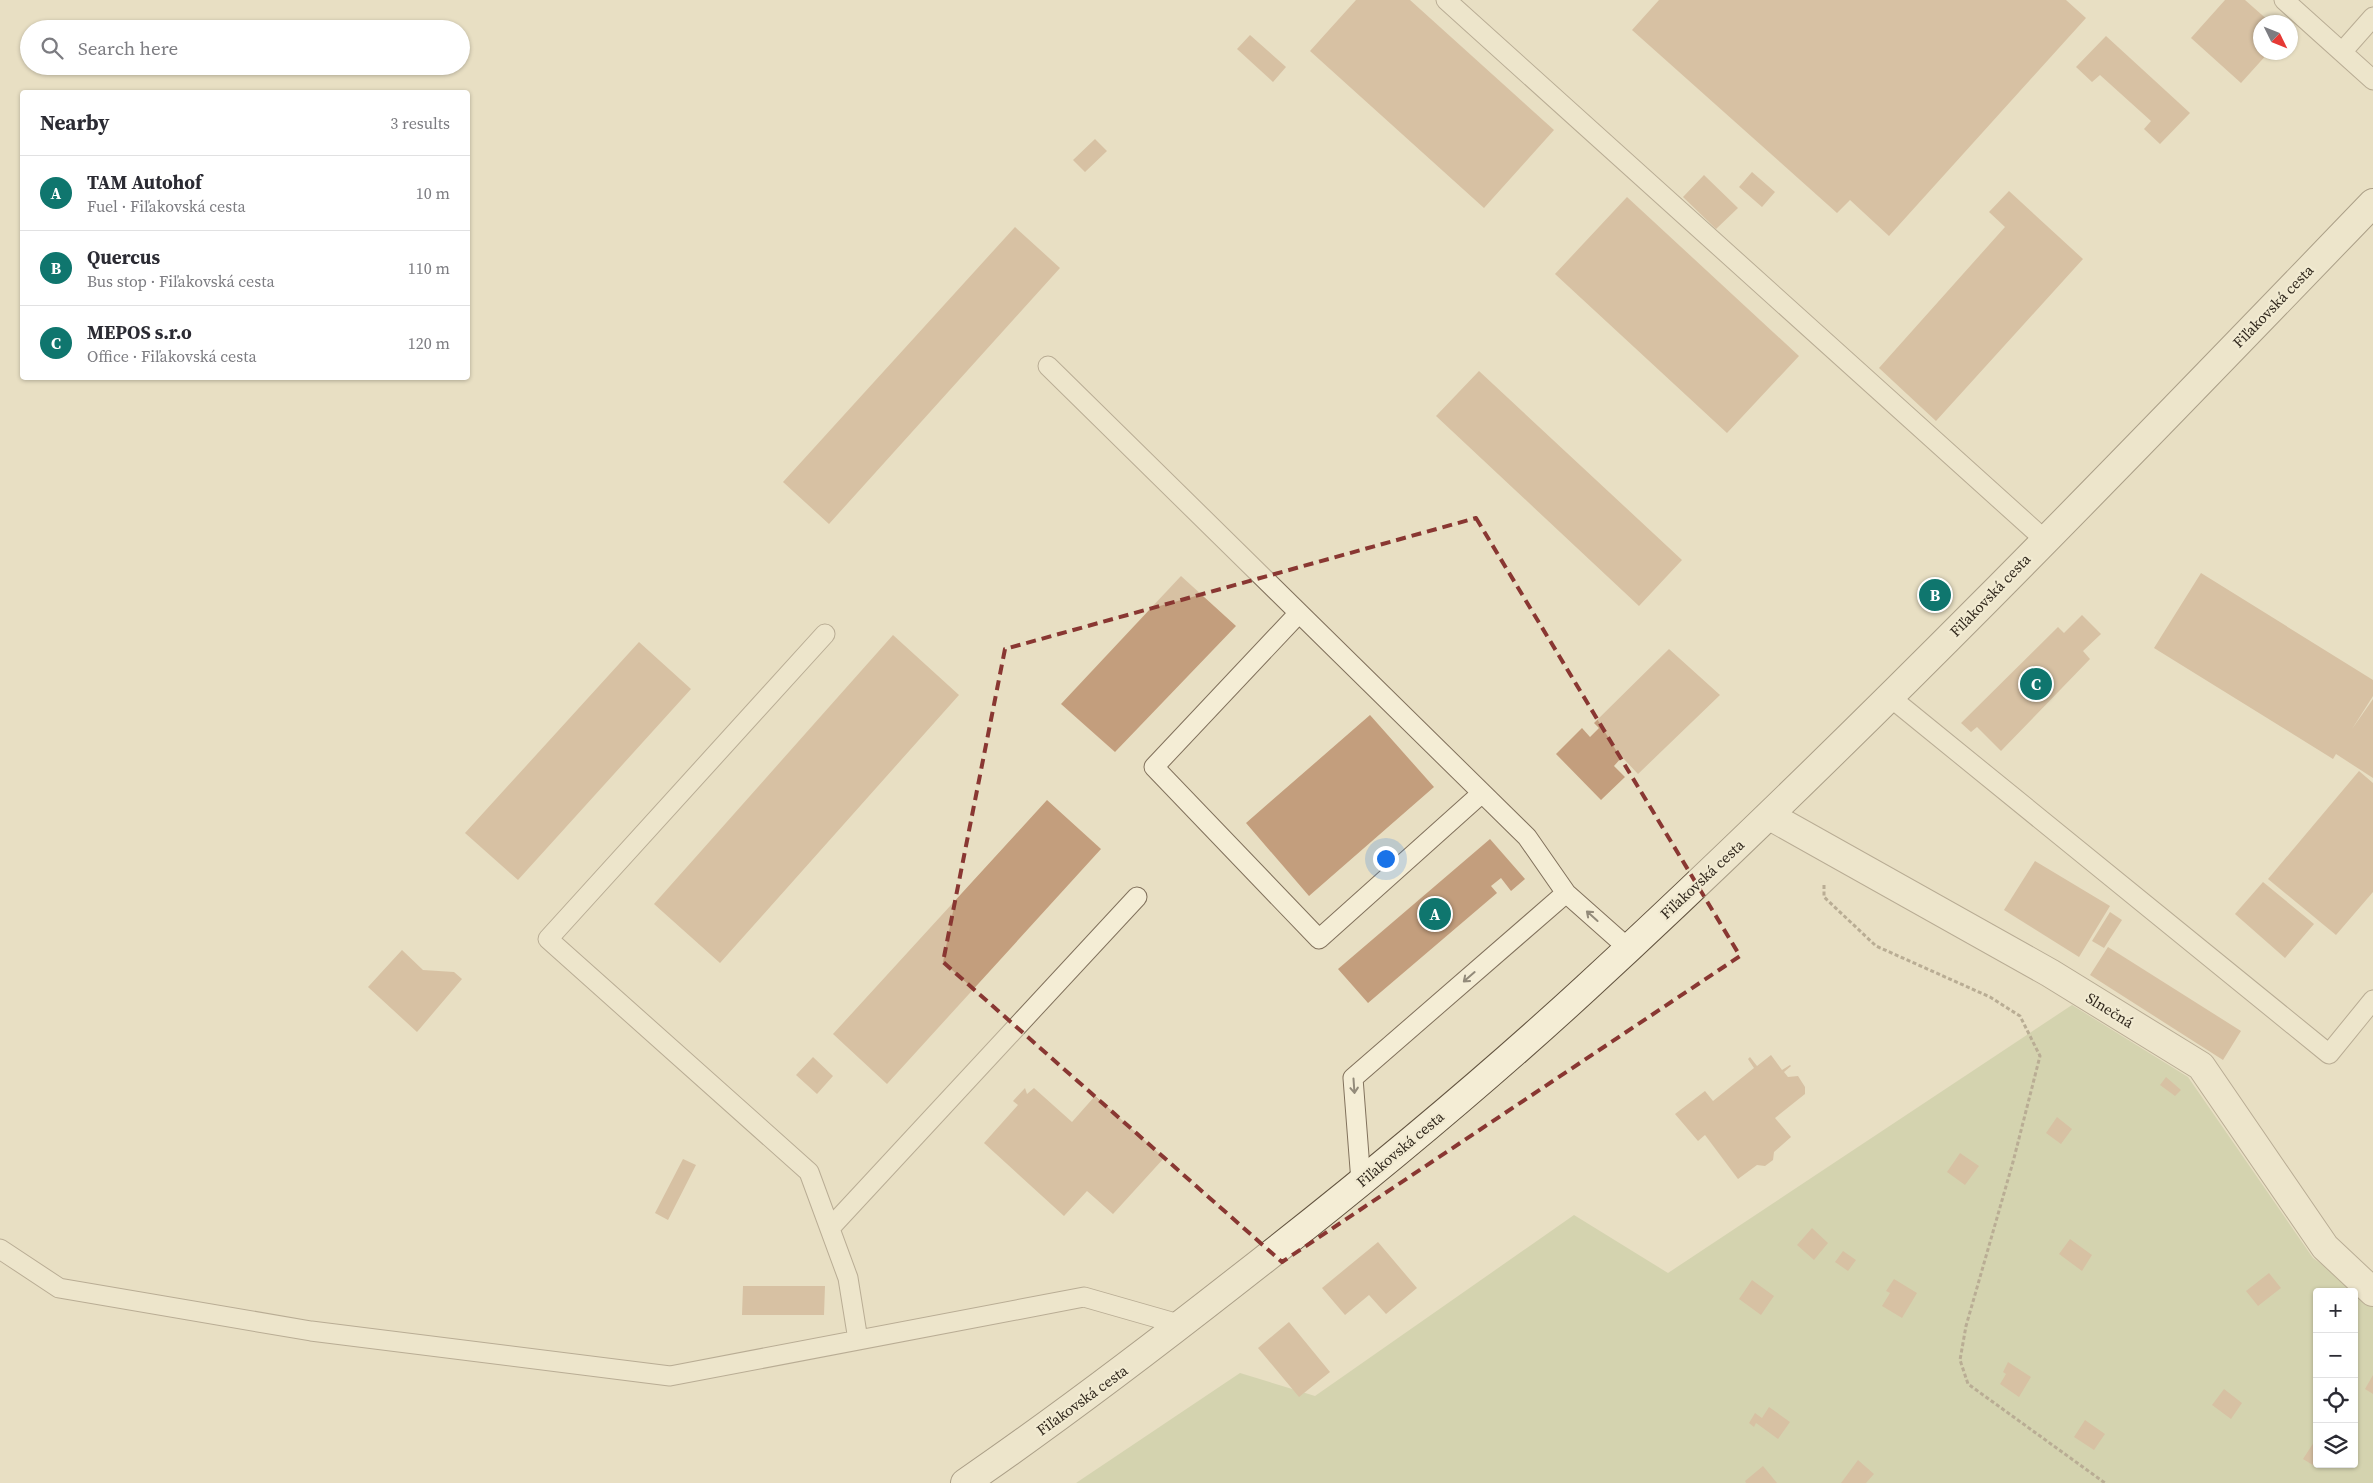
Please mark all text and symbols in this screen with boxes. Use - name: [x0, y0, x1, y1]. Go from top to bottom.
- north arrow: [2253, 15, 2298, 60]
- search box: [20, 20, 470, 75]
- icon: search: [38, 34, 66, 62]
- text: Search here: [78, 35, 178, 61]
- text: Nearby: [40, 108, 110, 137]
- text: 3 results: [390, 112, 450, 134]
- text: TAM Autohof: [87, 169, 202, 195]
- text: A: [51, 182, 61, 204]
- text: 10 m: [416, 182, 450, 204]
- text: Fuel · Fiľakovská cesta: [87, 195, 246, 217]
- text: Quercus: [87, 244, 160, 270]
- text: B: [51, 257, 61, 279]
- text: 110 m: [408, 257, 450, 279]
- street label: Fiľakovská cesta: [2228, 260, 2318, 352]
- text: Bus stop · Fiľakovská cesta: [87, 270, 275, 292]
- text: MEPOS s.r.o: [87, 319, 192, 345]
- text: C: [51, 332, 61, 354]
- text: 120 m: [408, 332, 450, 354]
- text: Office · Fiľakovská cesta: [87, 345, 257, 367]
- street label: Fiľakovská cesta: [1945, 549, 2035, 641]
- pin: B: [1919, 576, 1951, 614]
- pin: C: [2020, 665, 2052, 703]
- street label: Fiľakovská cesta: [1655, 834, 1749, 924]
- your location: [1373, 846, 1399, 872]
- pin: A: [1419, 895, 1451, 933]
- one-way arrow: [1585, 910, 1598, 922]
- one-way arrow: [1463, 971, 1476, 982]
- street label: Slnečná: [2082, 987, 2138, 1033]
- one-way arrow: [1349, 1078, 1358, 1094]
- street label: Fiľakovská cesta: [1352, 1106, 1448, 1192]
- map controls: [2313, 1288, 2358, 1468]
- button: +: [2313, 1288, 2358, 1333]
- button: −: [2313, 1333, 2358, 1378]
- street label: Fiľakovská cesta: [1032, 1359, 1132, 1440]
- button: locate: [2313, 1378, 2358, 1423]
- button: layers: [2313, 1423, 2358, 1468]

